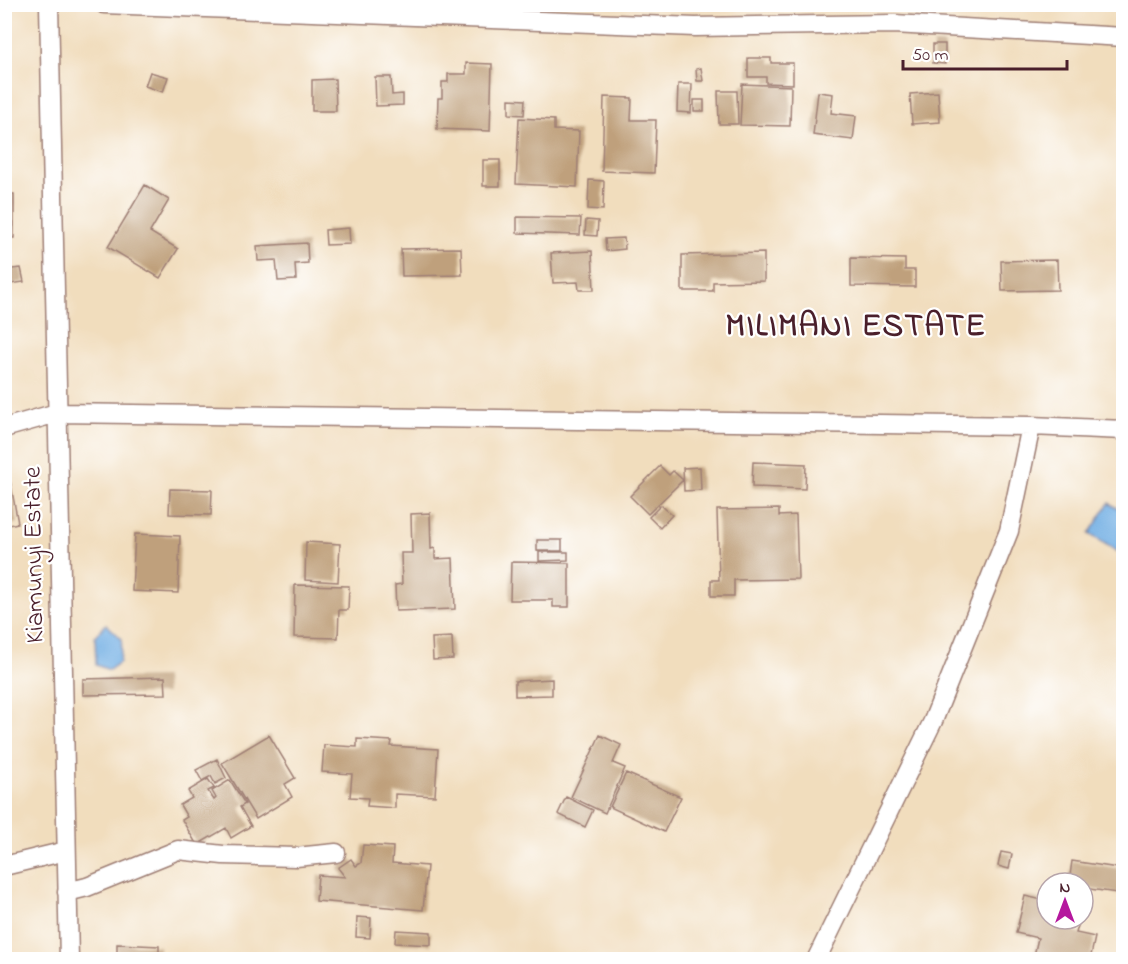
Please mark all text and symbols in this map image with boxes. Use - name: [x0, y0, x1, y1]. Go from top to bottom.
- scale bar: [903, 33, 1066, 71]
- text: 50 m: [912, 43, 949, 69]
- district label: MILIMANI ESTATE: [726, 304, 986, 351]
- street label: Kiamunyi Estate: [14, 466, 56, 644]
- north arrow: [1035, 871, 1095, 931]
- text: N: [1060, 876, 1071, 900]

